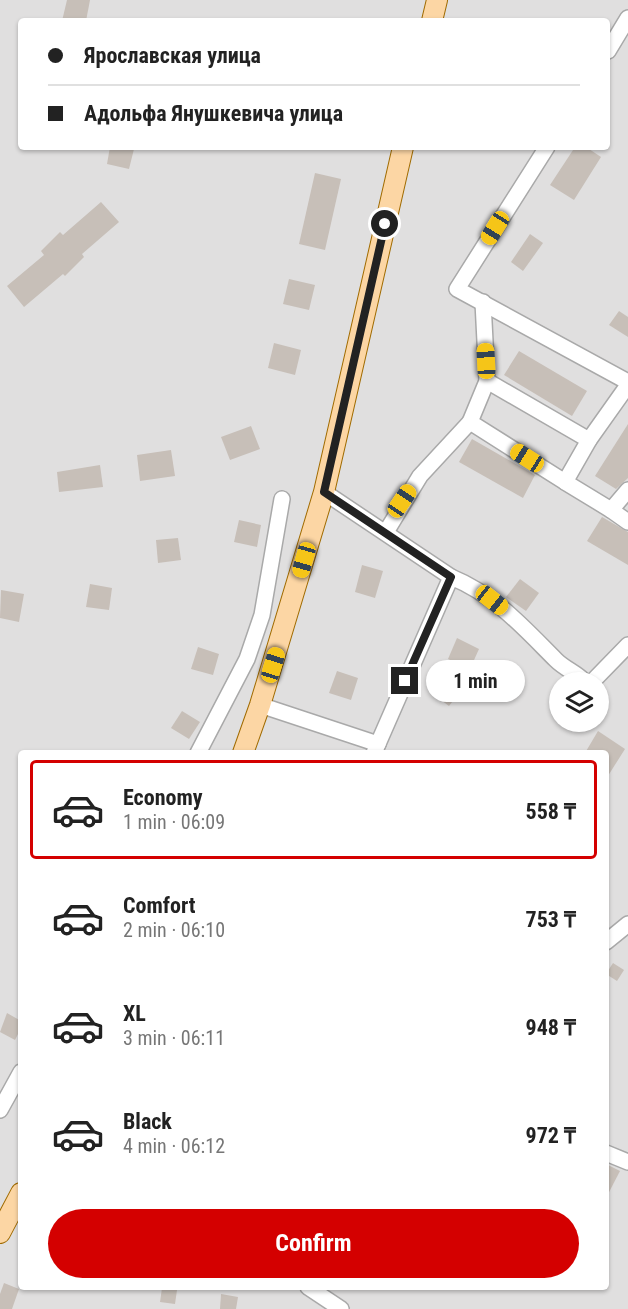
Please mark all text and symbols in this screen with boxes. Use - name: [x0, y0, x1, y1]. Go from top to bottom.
- text: Ярославская улица: [84, 43, 261, 68]
- text: Адольфа Янушкевича улица: [84, 101, 343, 126]
- car: [478, 208, 512, 248]
- route start: [371, 210, 398, 237]
- car: [476, 343, 496, 379]
- car: [507, 441, 547, 475]
- car: [384, 481, 420, 521]
- car: [290, 540, 318, 580]
- car: [472, 582, 512, 618]
- car: [259, 645, 287, 685]
- callout: 1 min: [426, 660, 525, 702]
- route end: [391, 667, 418, 694]
- text: 1 min: [453, 669, 498, 693]
- map controls: [549, 672, 609, 732]
- button: layers: [549, 672, 609, 732]
- icon: car: [51, 783, 105, 837]
- text: Economy: [123, 785, 203, 810]
- text: 558 ₸: [526, 799, 576, 824]
- text: 1 min · 06:09: [123, 810, 225, 834]
- icon: car: [51, 891, 105, 945]
- text: Comfort: [123, 893, 196, 918]
- text: 753 ₸: [526, 907, 576, 932]
- text: 2 min · 06:10: [123, 918, 225, 942]
- icon: car: [51, 999, 105, 1053]
- text: XL: [123, 1001, 146, 1026]
- text: 948 ₸: [526, 1015, 576, 1040]
- text: 3 min · 06:11: [123, 1026, 225, 1050]
- icon: car: [51, 1107, 105, 1161]
- text: Black: [123, 1109, 172, 1134]
- text: 972 ₸: [526, 1123, 576, 1148]
- text: 4 min · 06:12: [123, 1134, 225, 1158]
- button: Confirm: [48, 1209, 579, 1278]

